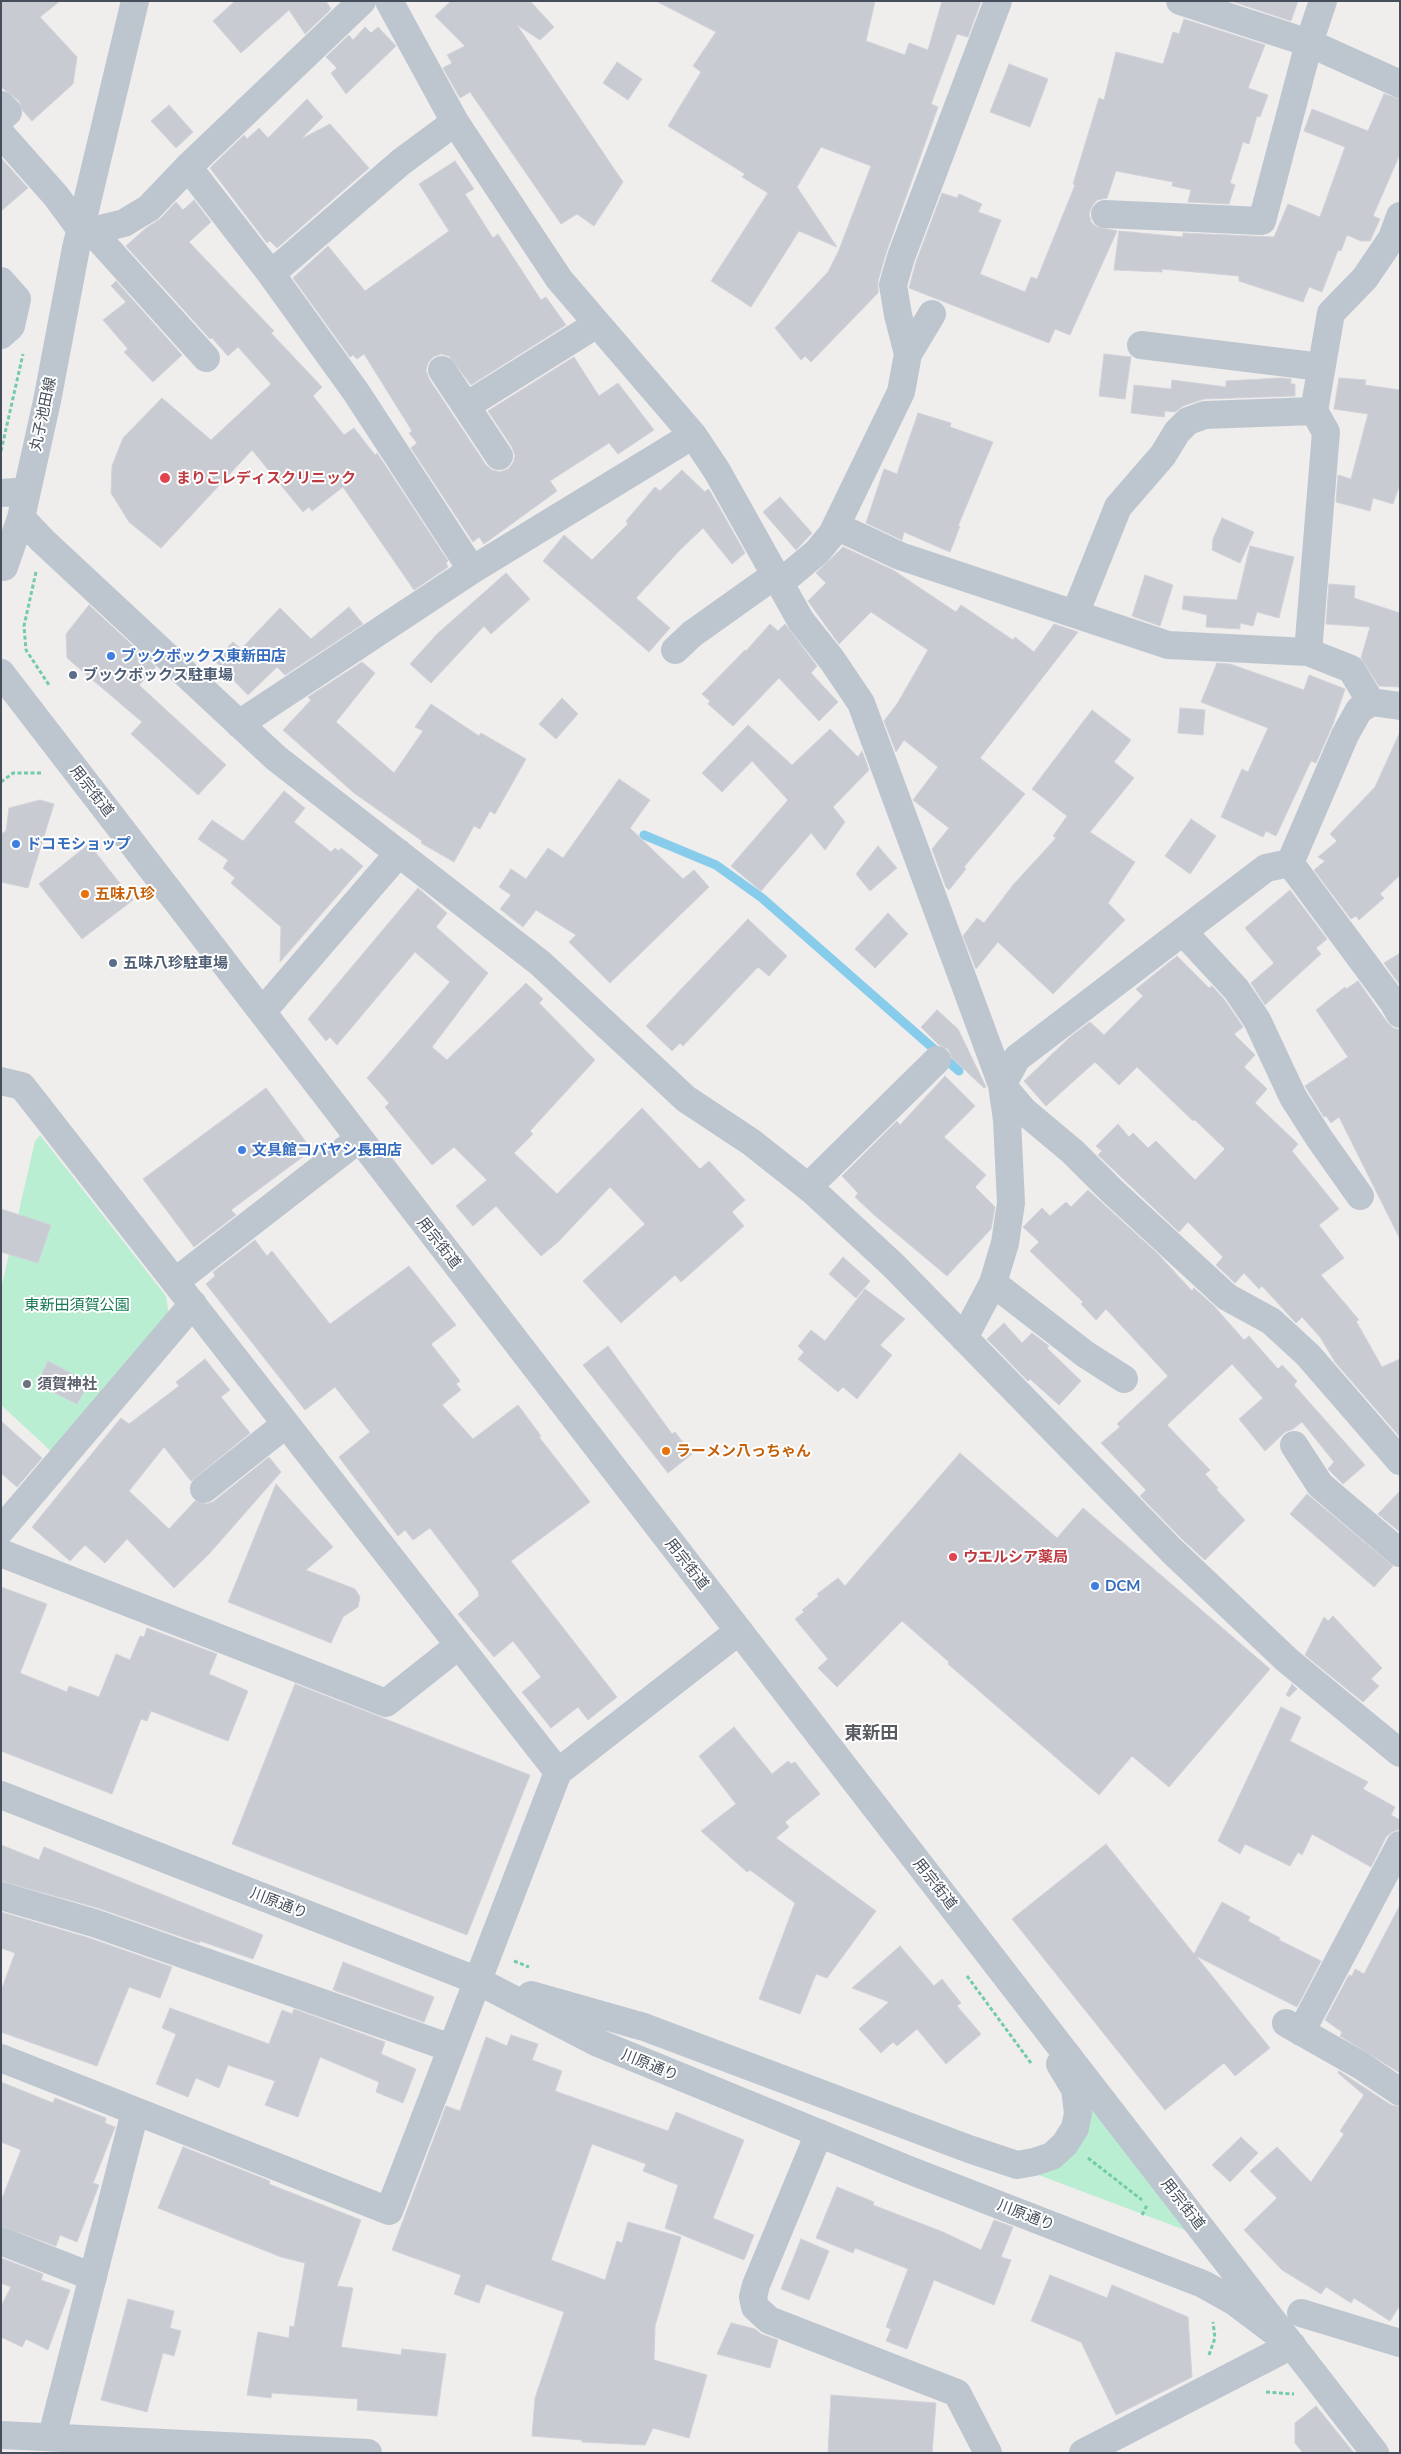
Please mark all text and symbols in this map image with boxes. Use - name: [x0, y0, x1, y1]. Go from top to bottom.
- street label: 丸子池田線: [26, 375, 60, 453]
- place label: まりこレディスクリニック: [176, 469, 356, 487]
- marker: まりこレディスクリニック: [158, 471, 172, 485]
- place label: ブックボックス東新田店: [121, 647, 286, 665]
- marker: ブックボックス東新田店: [105, 650, 117, 662]
- place label: ブックボックス駐車場: [83, 666, 233, 684]
- marker: ブックボックス駐車場: [67, 669, 79, 681]
- street label: 用宗街道: [66, 762, 118, 820]
- place label: ドコモショップ: [26, 835, 131, 853]
- marker: ドコモショップ: [10, 838, 22, 850]
- place label: 五味八珍: [95, 885, 155, 903]
- marker: 五味八珍: [79, 888, 91, 900]
- place label: 五味八珍駐車場: [123, 954, 228, 972]
- marker: 五味八珍駐車場: [107, 957, 119, 969]
- place label: 文具館コバヤシ長田店: [252, 1141, 402, 1159]
- marker: 文具館コバヤシ長田店: [236, 1144, 248, 1156]
- street label: 用宗街道: [413, 1214, 465, 1272]
- park label: 東新田須賀公園: [25, 1296, 129, 1314]
- place label: 須賀神社: [37, 1375, 97, 1393]
- marker: 須賀神社: [21, 1378, 33, 1390]
- place label: ラーメン八っちゃん: [676, 1442, 811, 1460]
- marker: ラーメン八っちゃん: [660, 1445, 672, 1457]
- street label: 用宗街道: [661, 1535, 713, 1593]
- place label: ウエルシア薬局: [963, 1548, 1068, 1566]
- marker: ウエルシア薬局: [947, 1551, 959, 1563]
- place label: DCM: [1105, 1577, 1141, 1595]
- marker: DCM: [1089, 1580, 1101, 1592]
- district label: 東新田: [844, 1722, 898, 1744]
- street label: 用宗街道: [909, 1855, 961, 1913]
- street label: 川原通り: [248, 1884, 310, 1922]
- street label: 川原通り: [619, 2045, 681, 2085]
- street label: 用宗街道: [1157, 2175, 1209, 2233]
- street label: 川原通り: [995, 2196, 1057, 2234]

